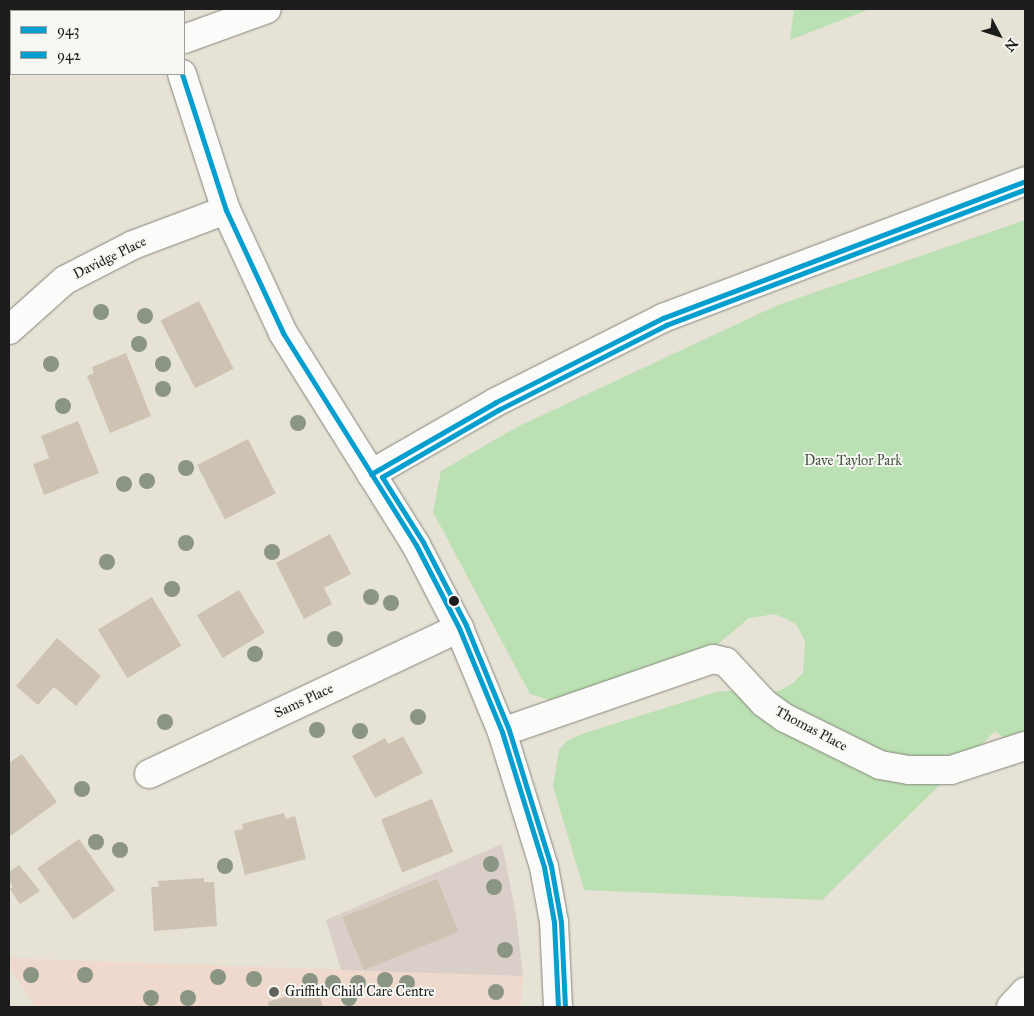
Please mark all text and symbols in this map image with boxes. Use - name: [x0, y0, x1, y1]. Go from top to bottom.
- legend: [10, 10, 185, 75]
- north arrow: [974, 10, 1024, 60]
- text: 943: [57, 21, 79, 39]
- text: N: [1001, 35, 1021, 55]
- text: 942: [57, 46, 81, 64]
- street label: Davidge Place: [71, 233, 149, 283]
- park label: Dave Taylor Park: [804, 453, 902, 469]
- unlabelled marker: [449, 596, 459, 606]
- street label: Sams Place: [272, 680, 336, 722]
- street label: Thomas Place: [772, 703, 850, 755]
- place label: Griffith Child Care Centre: [285, 984, 434, 1000]
- marker: Griffith Child Care Centre: [267, 985, 281, 999]

